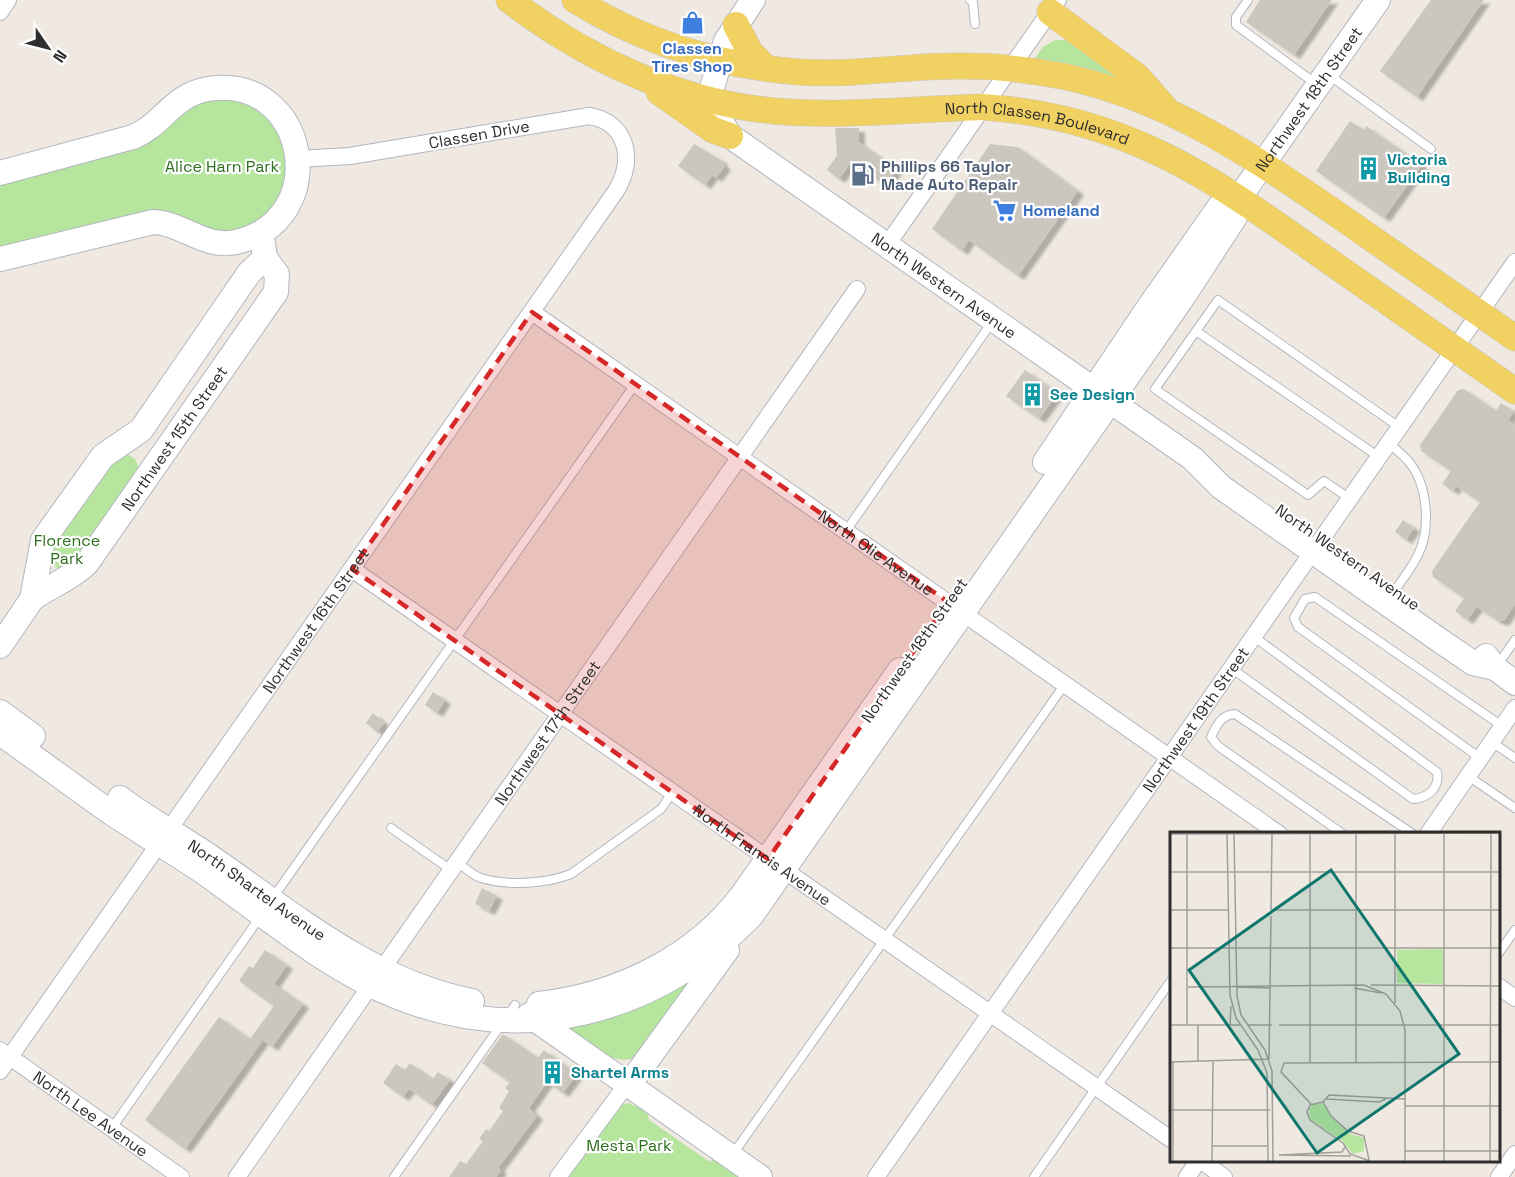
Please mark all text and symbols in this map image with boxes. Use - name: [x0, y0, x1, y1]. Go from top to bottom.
- shop icon: Classen Tires Shop: [679, 10, 705, 36]
- north arrow: [18, 18, 78, 78]
- street label: Northwest 18th Street: [1251, 23, 1367, 176]
- place label: Classen Tires Shop: [652, 38, 732, 77]
- text: N: [48, 46, 72, 67]
- street label: North Classen Boulevard: [944, 97, 1133, 150]
- street label: Classen Drive: [427, 115, 531, 154]
- place label: Victoria Building: [1387, 149, 1451, 188]
- building icon: Victoria Building: [1356, 155, 1382, 181]
- park label: Alice Harn Park: [165, 156, 279, 177]
- place label: Phillips 66 Taylor Made Auto Repair: [881, 156, 1018, 195]
- fuel station icon: Phillips 66 Taylor Made Auto Repair: [850, 162, 876, 188]
- supermarket icon: Homeland: [992, 197, 1018, 223]
- place label: Homeland: [1023, 200, 1100, 221]
- street label: North Western Avenue: [867, 228, 1020, 343]
- street label: Northwest 15th Street: [117, 362, 232, 515]
- building icon: See Design: [1019, 381, 1045, 407]
- place label: See Design: [1050, 384, 1135, 405]
- street label: North Western Avenue: [1271, 499, 1424, 615]
- street label: North Olie Avenue: [814, 505, 938, 601]
- park label: Florence Park: [34, 530, 100, 569]
- street label: Northwest 16th Street: [258, 544, 374, 697]
- street label: Northwest 18th Street: [856, 574, 972, 727]
- street label: Northwest 19th Street: [1138, 643, 1254, 796]
- street label: Northwest 17th Street: [490, 657, 605, 809]
- street label: North Francis Avenue: [689, 800, 835, 911]
- inset map: [1170, 832, 1500, 1162]
- street label: North Shartel Avenue: [184, 835, 330, 946]
- building icon: Shartel Arms: [540, 1059, 566, 1085]
- place label: Shartel Arms: [571, 1062, 669, 1083]
- street label: North Lee Avenue: [29, 1067, 152, 1162]
- park label: Mesta Park: [586, 1135, 672, 1156]

